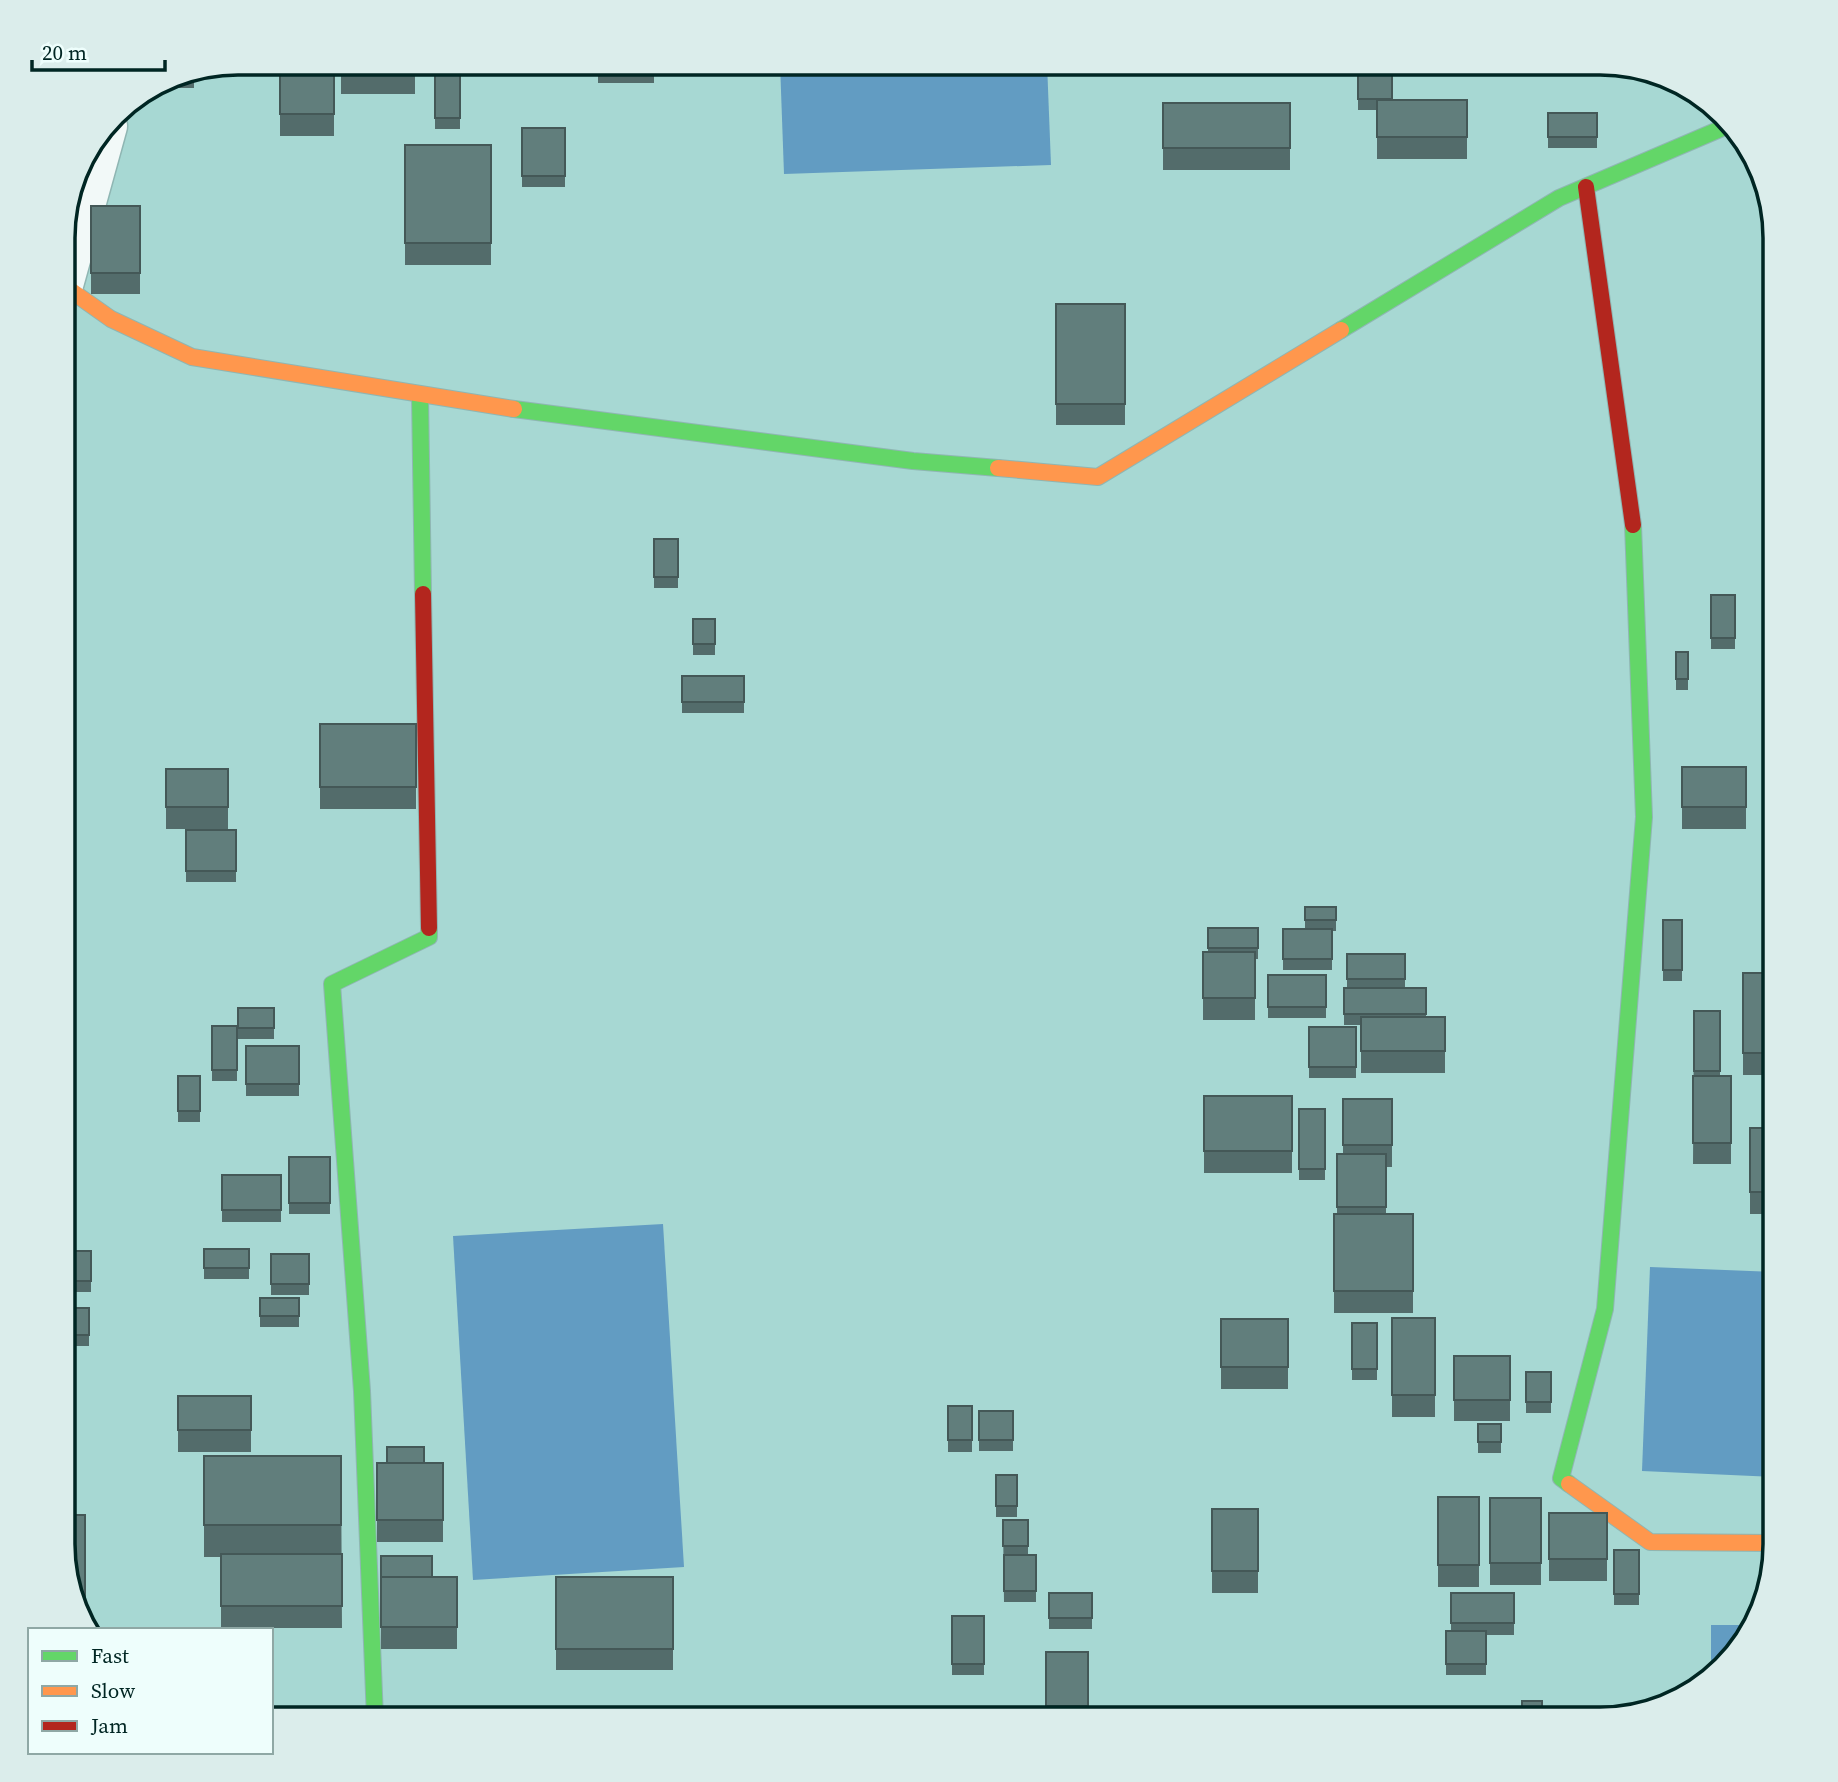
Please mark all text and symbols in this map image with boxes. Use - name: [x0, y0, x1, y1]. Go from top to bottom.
- scale bar: [32, 28, 164, 72]
- text: 20 m: [42, 38, 87, 67]
- legend: [28, 1628, 273, 1754]
- text: Fast: [91, 1641, 129, 1670]
- text: Slow: [91, 1676, 135, 1705]
- text: Jam: [90, 1711, 128, 1740]

